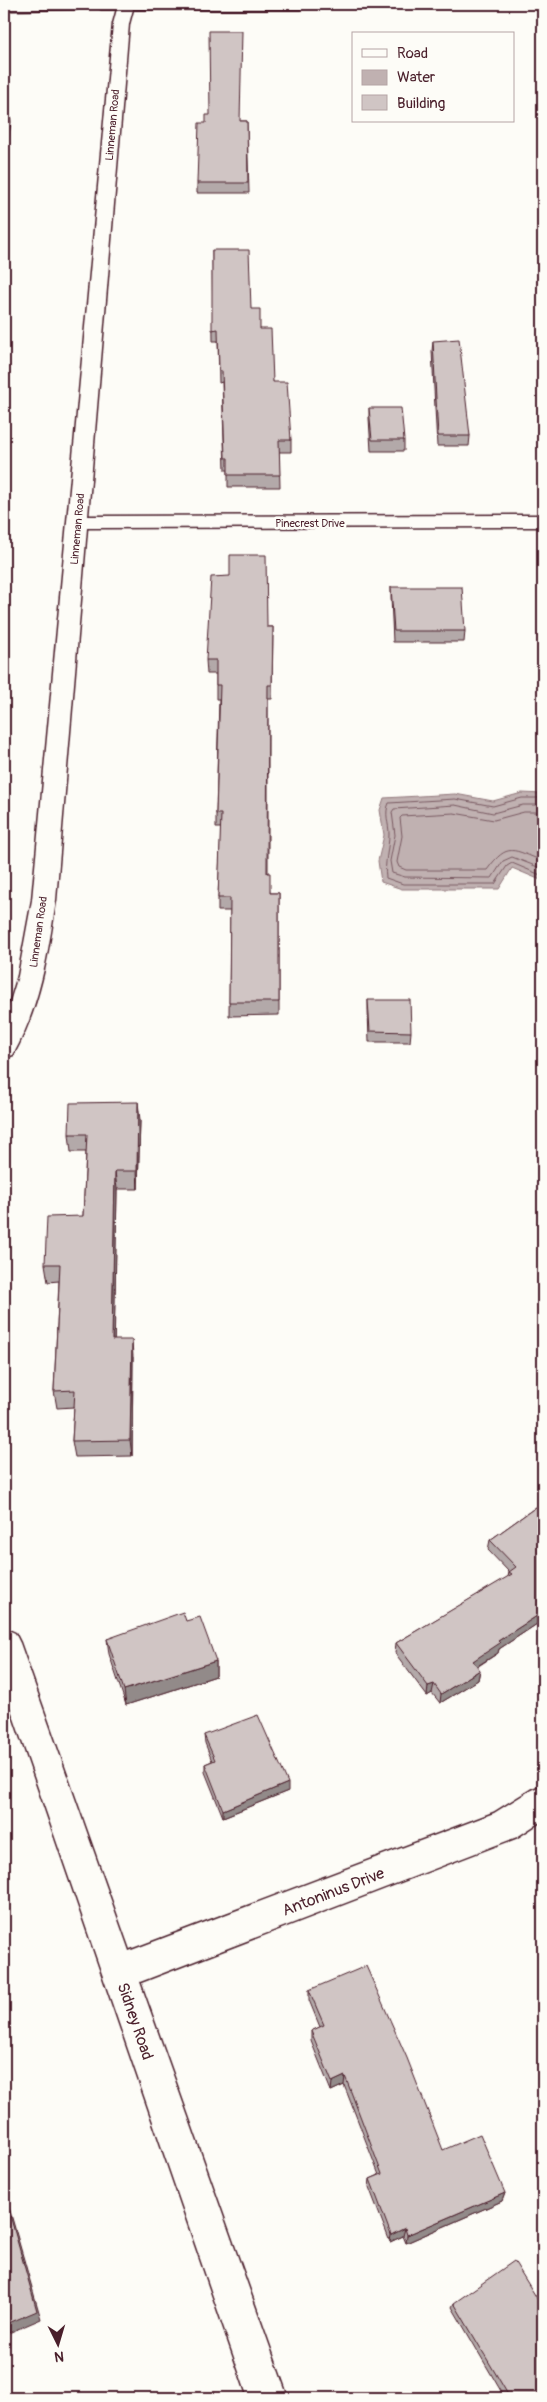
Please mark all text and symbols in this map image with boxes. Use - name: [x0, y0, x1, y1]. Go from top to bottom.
- legend: [352, 32, 514, 122]
- text: Road: [397, 44, 428, 63]
- text: Water: [397, 68, 436, 87]
- street label: Linneman Road: [103, 89, 122, 161]
- text: Building: [397, 94, 445, 113]
- street label: Linneman Road: [68, 493, 87, 565]
- street label: Pinecrest Drive: [275, 517, 345, 530]
- street label: Linneman Road: [27, 896, 50, 969]
- street label: Antoninus Drive: [279, 1863, 387, 1921]
- street label: Sidney Road: [113, 1980, 158, 2063]
- north arrow: [32, 2320, 82, 2370]
- text: N: [54, 2348, 65, 2365]

